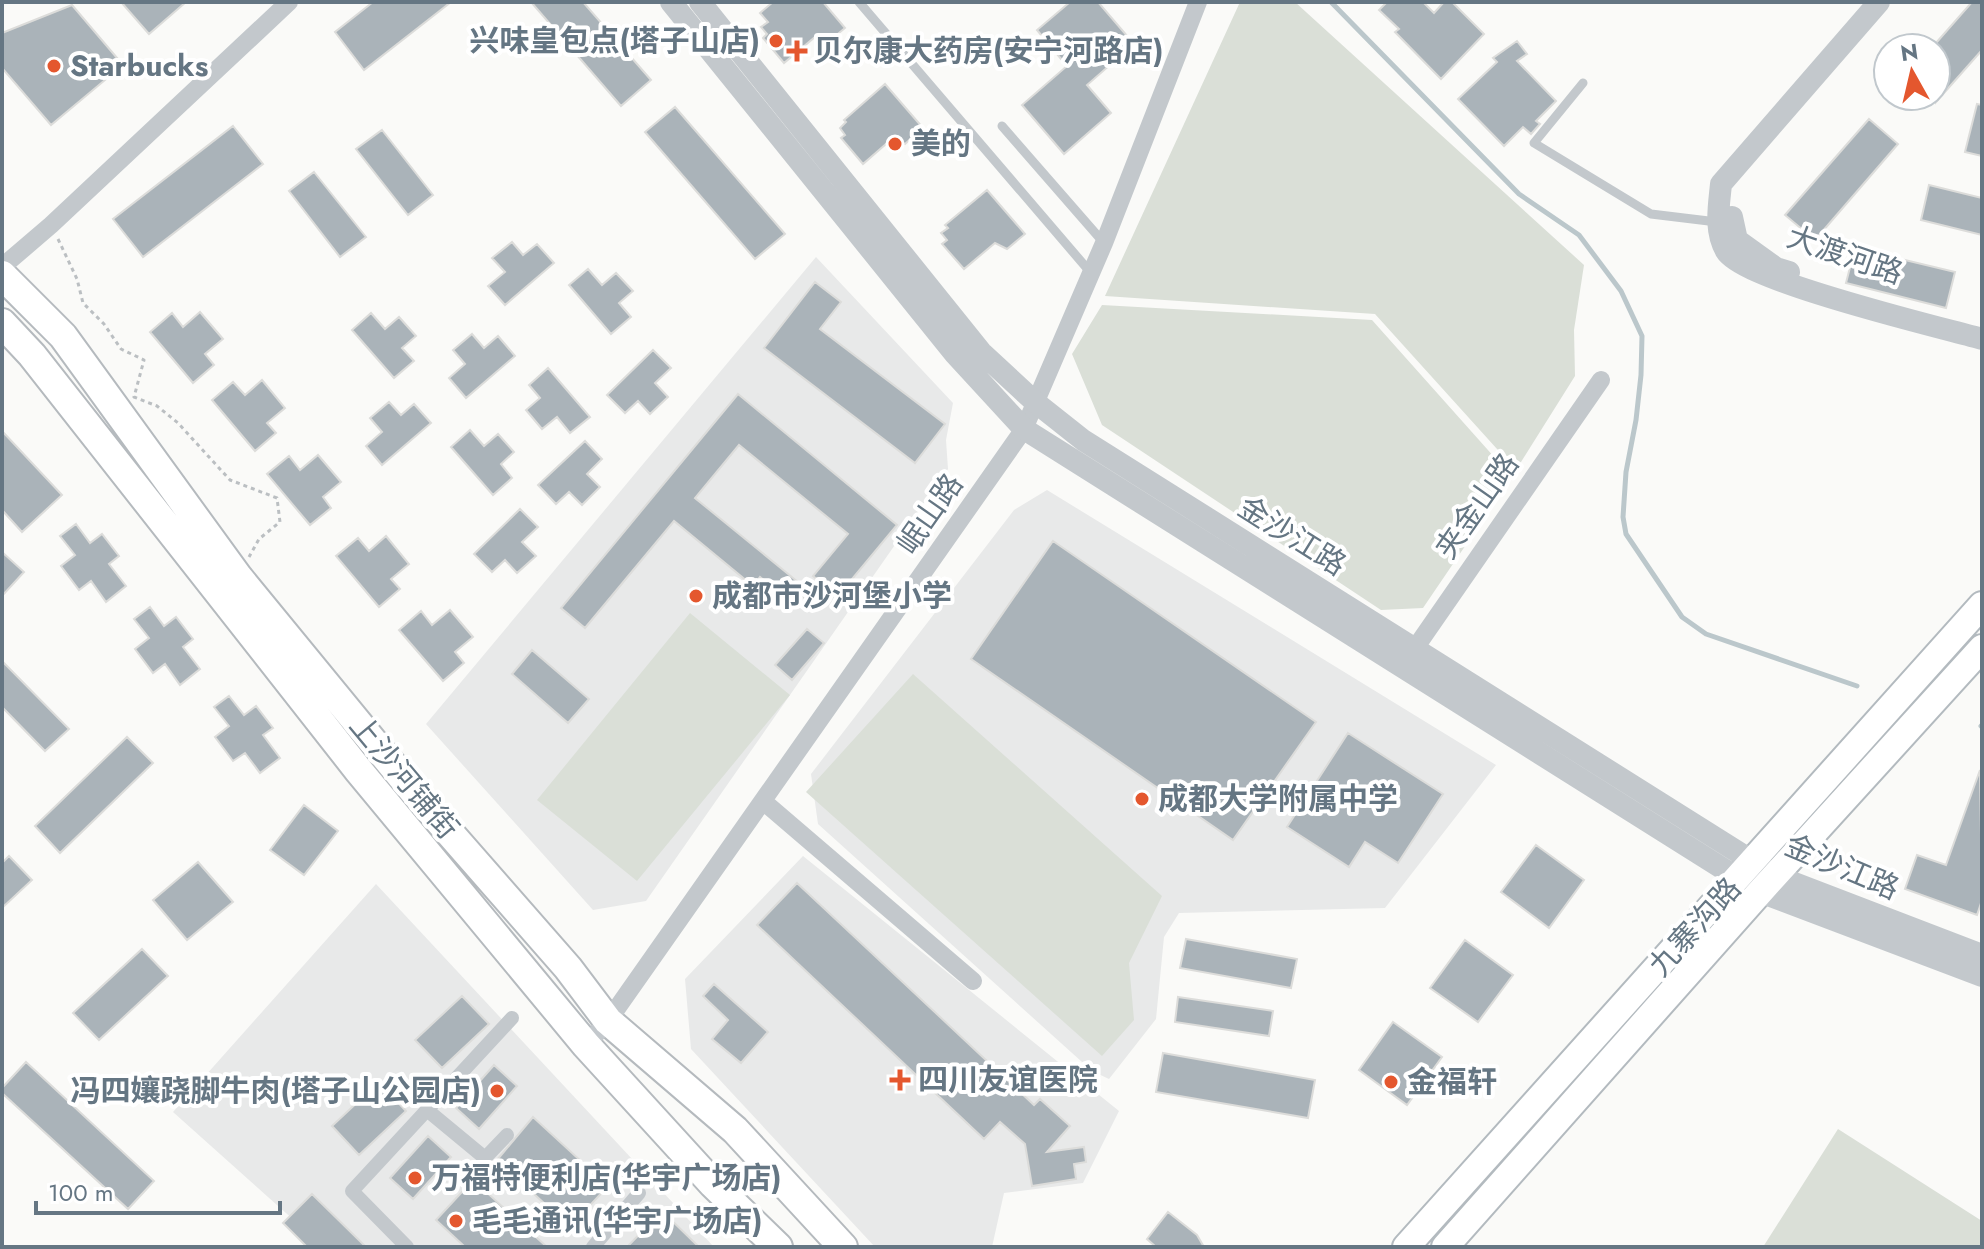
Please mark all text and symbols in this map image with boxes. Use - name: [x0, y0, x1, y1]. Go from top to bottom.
- place label: 兴味皇包点(塔子山店): [470, 19, 760, 62]
- place label: 贝尔康大药房(安宁河路店): [813, 29, 1163, 72]
- marker: 兴味皇包点(塔子山店): [767, 32, 785, 50]
- north arrow: [1872, 32, 1952, 112]
- text: N: [1898, 35, 1920, 69]
- marker: 贝尔康大药房(安宁河路店): [788, 42, 806, 60]
- place label: Starbucks: [70, 44, 208, 87]
- marker: Starbucks: [45, 57, 63, 75]
- place label: 美的: [911, 122, 971, 165]
- marker: 美的: [886, 135, 904, 153]
- street label: 大渡河路: [1781, 215, 1909, 294]
- street label: 夹金山路: [1425, 444, 1529, 567]
- street label: 岷山路: [886, 465, 973, 563]
- street label: 金沙江路: [1230, 486, 1355, 586]
- place label: 成都市沙河堡小学: [712, 574, 952, 617]
- marker: 成都市沙河堡小学: [687, 587, 705, 605]
- street label: 上沙河铺街: [340, 705, 469, 848]
- place label: 成都大学附属中学: [1158, 777, 1398, 820]
- marker: 成都大学附属中学: [1133, 790, 1151, 808]
- street label: 金沙江路: [1779, 823, 1906, 910]
- street label: 九寨沟路: [1639, 868, 1751, 986]
- place label: 四川友谊医院: [918, 1058, 1098, 1101]
- place label: 金福轩: [1407, 1060, 1497, 1103]
- place label: 冯四孃跷脚牛肉(塔子山公园店): [71, 1069, 481, 1112]
- marker: 四川友谊医院: [889, 1069, 911, 1091]
- marker: 金福轩: [1382, 1073, 1400, 1091]
- marker: 冯四孃跷脚牛肉(塔子山公园店): [488, 1082, 506, 1100]
- place label: 万福特便利店(华宇广场店): [431, 1156, 781, 1199]
- scale bar: [36, 1165, 280, 1215]
- marker: 万福特便利店(华宇广场店): [406, 1169, 424, 1187]
- text: 100 m: [48, 1175, 114, 1210]
- place label: 毛毛通讯(华宇广场店): [472, 1199, 762, 1242]
- marker: 毛毛通讯(华宇广场店): [447, 1212, 465, 1230]

